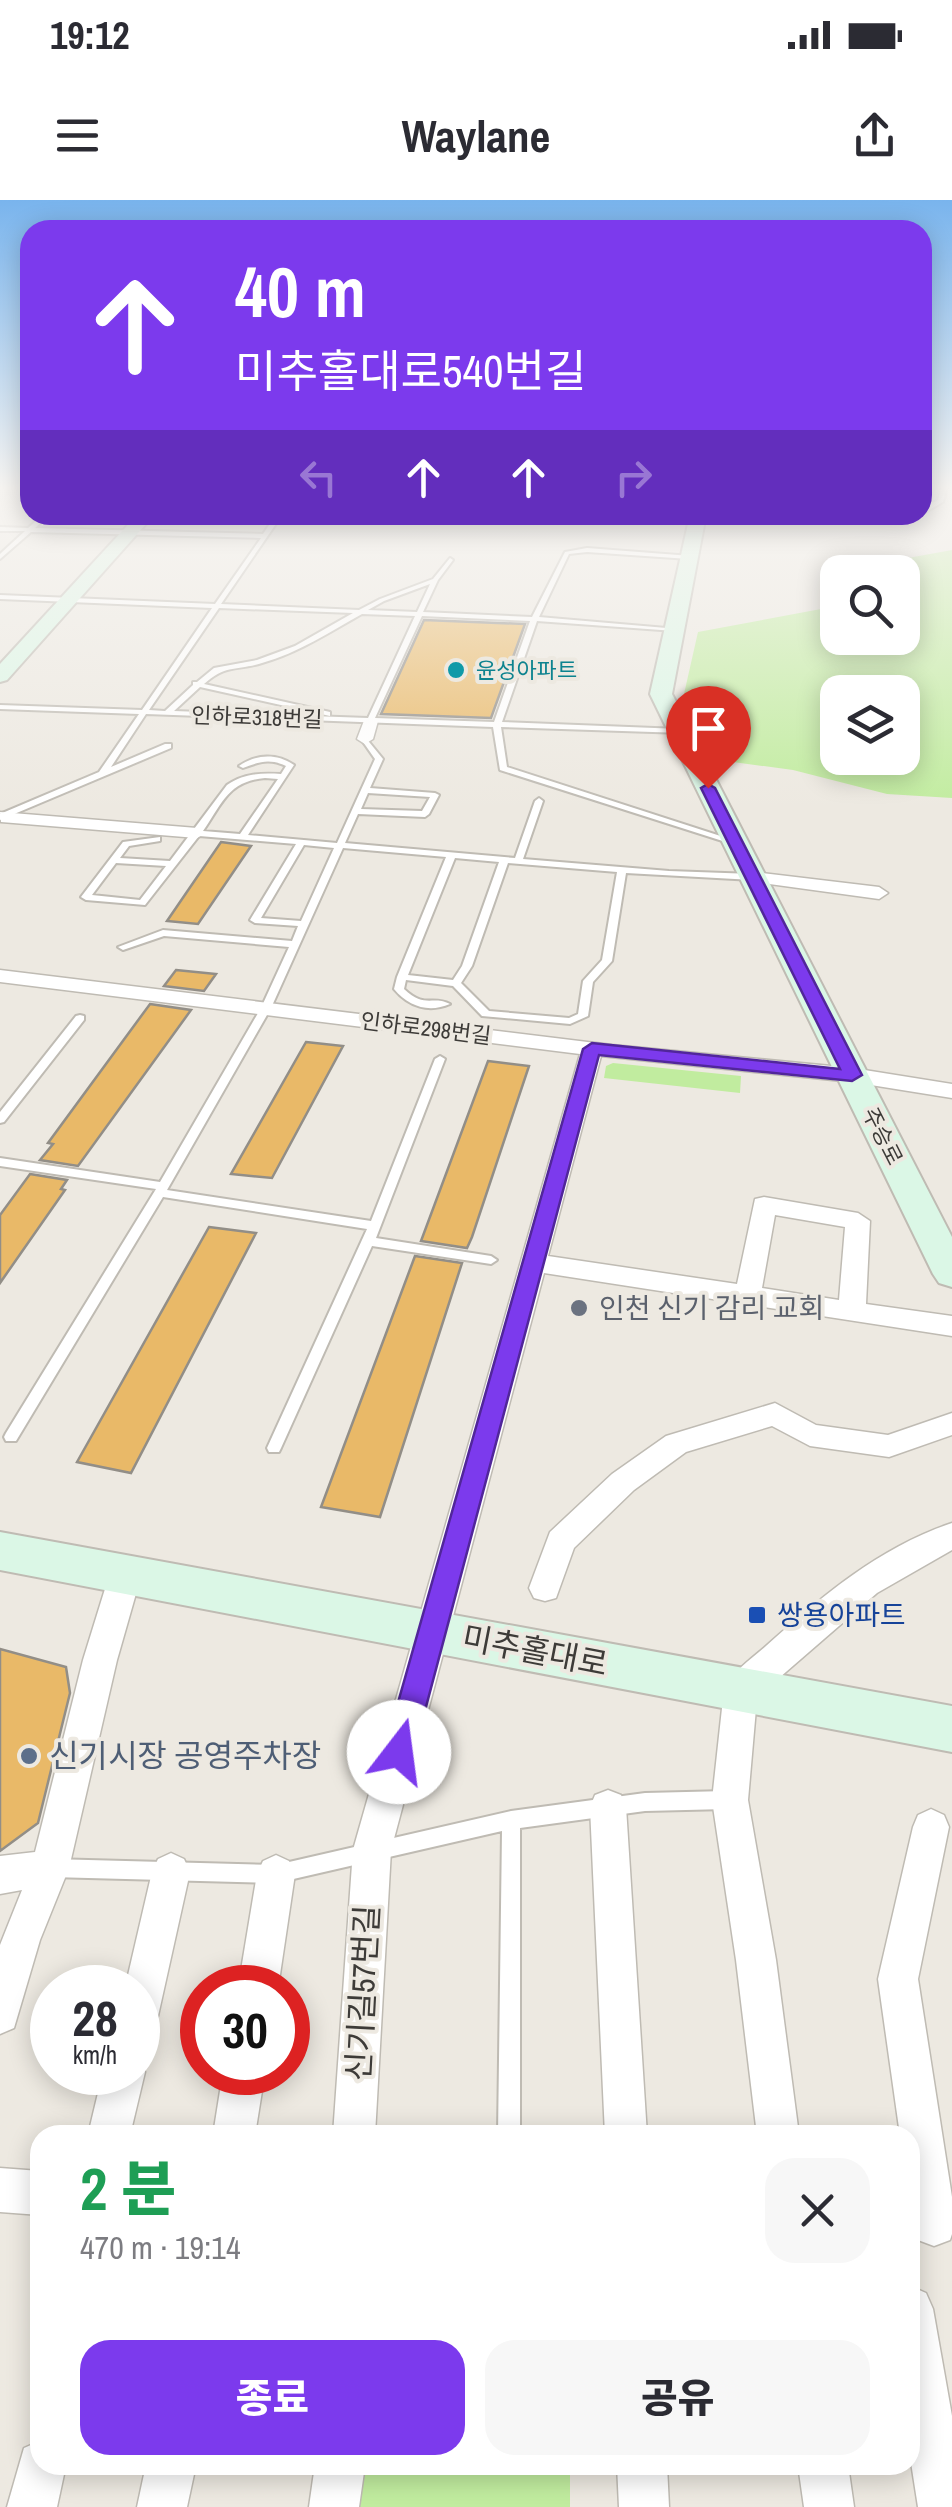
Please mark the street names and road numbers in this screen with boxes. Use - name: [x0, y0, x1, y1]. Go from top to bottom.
- street label: 인하로318번길: [191, 700, 323, 734]
- street label: 인하로298번길: [359, 1005, 493, 1051]
- street label: 주승로: [856, 1102, 910, 1170]
- street label: 미추홀대로: [459, 1615, 611, 1686]
- street label: 신기길57번길: [336, 1904, 389, 2082]

